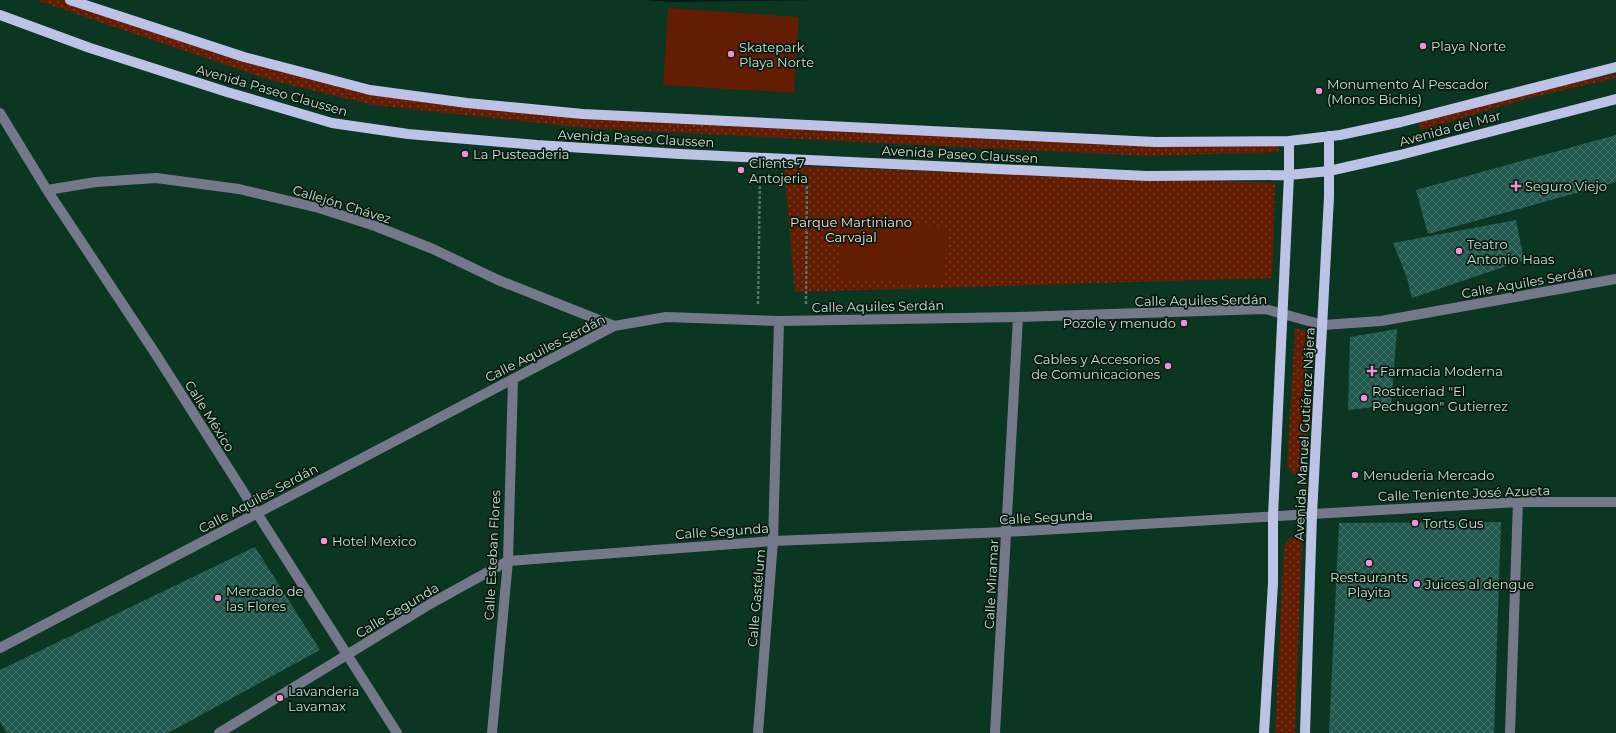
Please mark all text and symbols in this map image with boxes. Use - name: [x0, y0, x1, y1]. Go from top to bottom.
- place label: Playa Norte: [1431, 38, 1506, 54]
- place label: Skatepark Playa Norte: [739, 39, 814, 70]
- marker: Playa Norte: [1418, 41, 1428, 51]
- marker: Skatepark Playa Norte: [726, 49, 736, 59]
- street label: Avenida Paseo Claussen: [194, 61, 350, 119]
- place label: Monumento Al Pescador (Monos Bichis): [1327, 76, 1489, 107]
- marker: Monumento Al Pescador (Monos Bichis): [1314, 86, 1324, 96]
- street label: Avenida del Mar: [1397, 107, 1503, 149]
- street label: Avenida Paseo Claussen: [557, 126, 715, 150]
- street label: Avenida Paseo Claussen: [881, 142, 1039, 166]
- place label: La Pusteaderia: [473, 146, 569, 162]
- marker: La Pusteaderia: [460, 149, 470, 159]
- place label: Clients 7 Antojeria: [749, 155, 808, 186]
- marker: Clients 7 Antojeria: [736, 165, 746, 175]
- place label: Seguro Viejo: [1525, 178, 1607, 194]
- marker: Seguro Viejo: [1510, 180, 1522, 192]
- street label: Callejón Chávez: [291, 181, 394, 227]
- park label: Parque Martiniano Carvajal: [790, 214, 912, 245]
- place label: Teatro Antonio Haas: [1467, 236, 1554, 267]
- marker: Teatro Antonio Haas: [1454, 246, 1464, 256]
- street label: Calle Aquiles Serdán: [1460, 263, 1594, 301]
- street label: Calle Aquiles Serdán: [1135, 291, 1267, 309]
- street label: Calle Aquiles Serdán: [812, 297, 944, 315]
- street label: Calle Aquiles Serdán: [482, 311, 608, 385]
- place label: Pozole y menudo: [1063, 315, 1176, 331]
- marker: Pozole y menudo: [1179, 318, 1189, 328]
- street label: Avenida Manuel Gutiérrez Nájera: [1290, 327, 1318, 541]
- place label: Cables y Accesorios de Comunicaciones: [1031, 351, 1160, 382]
- marker: Cables y Accesorios de Comunicaciones: [1163, 361, 1173, 371]
- place label: Farmacia Moderna: [1380, 363, 1503, 379]
- marker: Farmacia Moderna: [1367, 366, 1377, 376]
- street label: Calle México: [182, 377, 238, 455]
- place label: Rosticeriad "El Pechugon" Gutierrez: [1372, 383, 1508, 414]
- marker: Rosticeriad "El Pechugon" Gutierrez: [1359, 393, 1369, 403]
- street label: Calle Aquiles Serdán: [196, 460, 320, 536]
- place label: Menuderia Mercado: [1363, 467, 1494, 483]
- marker: Menuderia Mercado: [1350, 470, 1360, 480]
- street label: Calle Teniente José Azueta: [1378, 482, 1550, 504]
- street label: Calle Esteban Flores: [481, 489, 503, 621]
- street label: Calle Segunda: [999, 507, 1093, 527]
- place label: Torts Gus: [1423, 515, 1483, 531]
- marker: Torts Gus: [1410, 518, 1420, 528]
- street label: Calle Segunda: [675, 520, 769, 542]
- place label: Hotel Mexico: [332, 533, 416, 549]
- marker: Hotel Mexico: [319, 536, 329, 546]
- street label: Calle Miramar: [981, 539, 1001, 629]
- street label: Calle Gastélum: [744, 548, 768, 648]
- marker: Restaurants Playita: [1364, 558, 1374, 568]
- place label: Restaurants Playita: [1330, 569, 1408, 600]
- place label: Juices al dengue: [1424, 576, 1534, 592]
- street label: Calle Segunda: [353, 579, 441, 641]
- marker: Juices al dengue: [1412, 579, 1422, 589]
- place label: Mercado de las Flores: [226, 583, 303, 614]
- marker: Mercado de las Flores: [213, 593, 223, 603]
- place label: Lavanderia Lavamax: [288, 683, 359, 714]
- marker: Lavanderia Lavamax: [275, 693, 285, 703]

